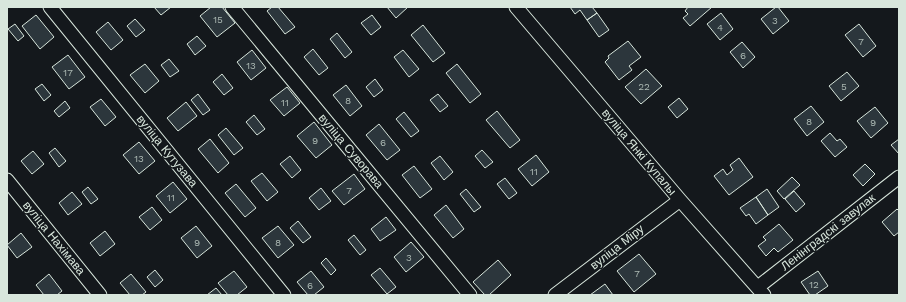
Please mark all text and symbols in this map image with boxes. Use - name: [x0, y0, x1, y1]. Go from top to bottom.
- house number: 15: [213, 14, 223, 25]
- house number: 3: [772, 15, 778, 26]
- house number: 4: [717, 22, 723, 33]
- house number: 7: [858, 36, 864, 47]
- house number: 6: [740, 50, 746, 61]
- house number: 13: [246, 60, 256, 71]
- house number: 17: [63, 67, 73, 78]
- house number: 22: [638, 81, 650, 92]
- house number: 5: [841, 81, 847, 92]
- house number: 8: [345, 95, 351, 106]
- house number: 11: [281, 97, 289, 108]
- street label: вуліца Янкі Купалы: [599, 106, 679, 198]
- street label: вуліца Суворава: [316, 111, 386, 191]
- street label: вуліца Кутузава: [134, 112, 201, 190]
- house number: 8: [806, 116, 812, 127]
- house number: 9: [870, 117, 876, 128]
- house number: 9: [312, 135, 318, 146]
- house number: 6: [380, 137, 386, 148]
- house number: 13: [134, 153, 144, 164]
- house number: 11: [530, 166, 538, 177]
- house number: 7: [346, 185, 352, 196]
- street label: Ленінградскі завулак: [778, 190, 879, 273]
- house number: 11: [167, 192, 175, 203]
- street label: вуліца Нахімава: [20, 198, 88, 278]
- street label: вуліца Міру: [587, 222, 647, 272]
- house number: 9: [194, 237, 200, 248]
- house number: 8: [275, 237, 281, 248]
- house number: 3: [406, 252, 412, 263]
- house number: 7: [634, 268, 640, 279]
- house number: 12: [809, 279, 819, 290]
- house number: 6: [307, 280, 313, 291]

